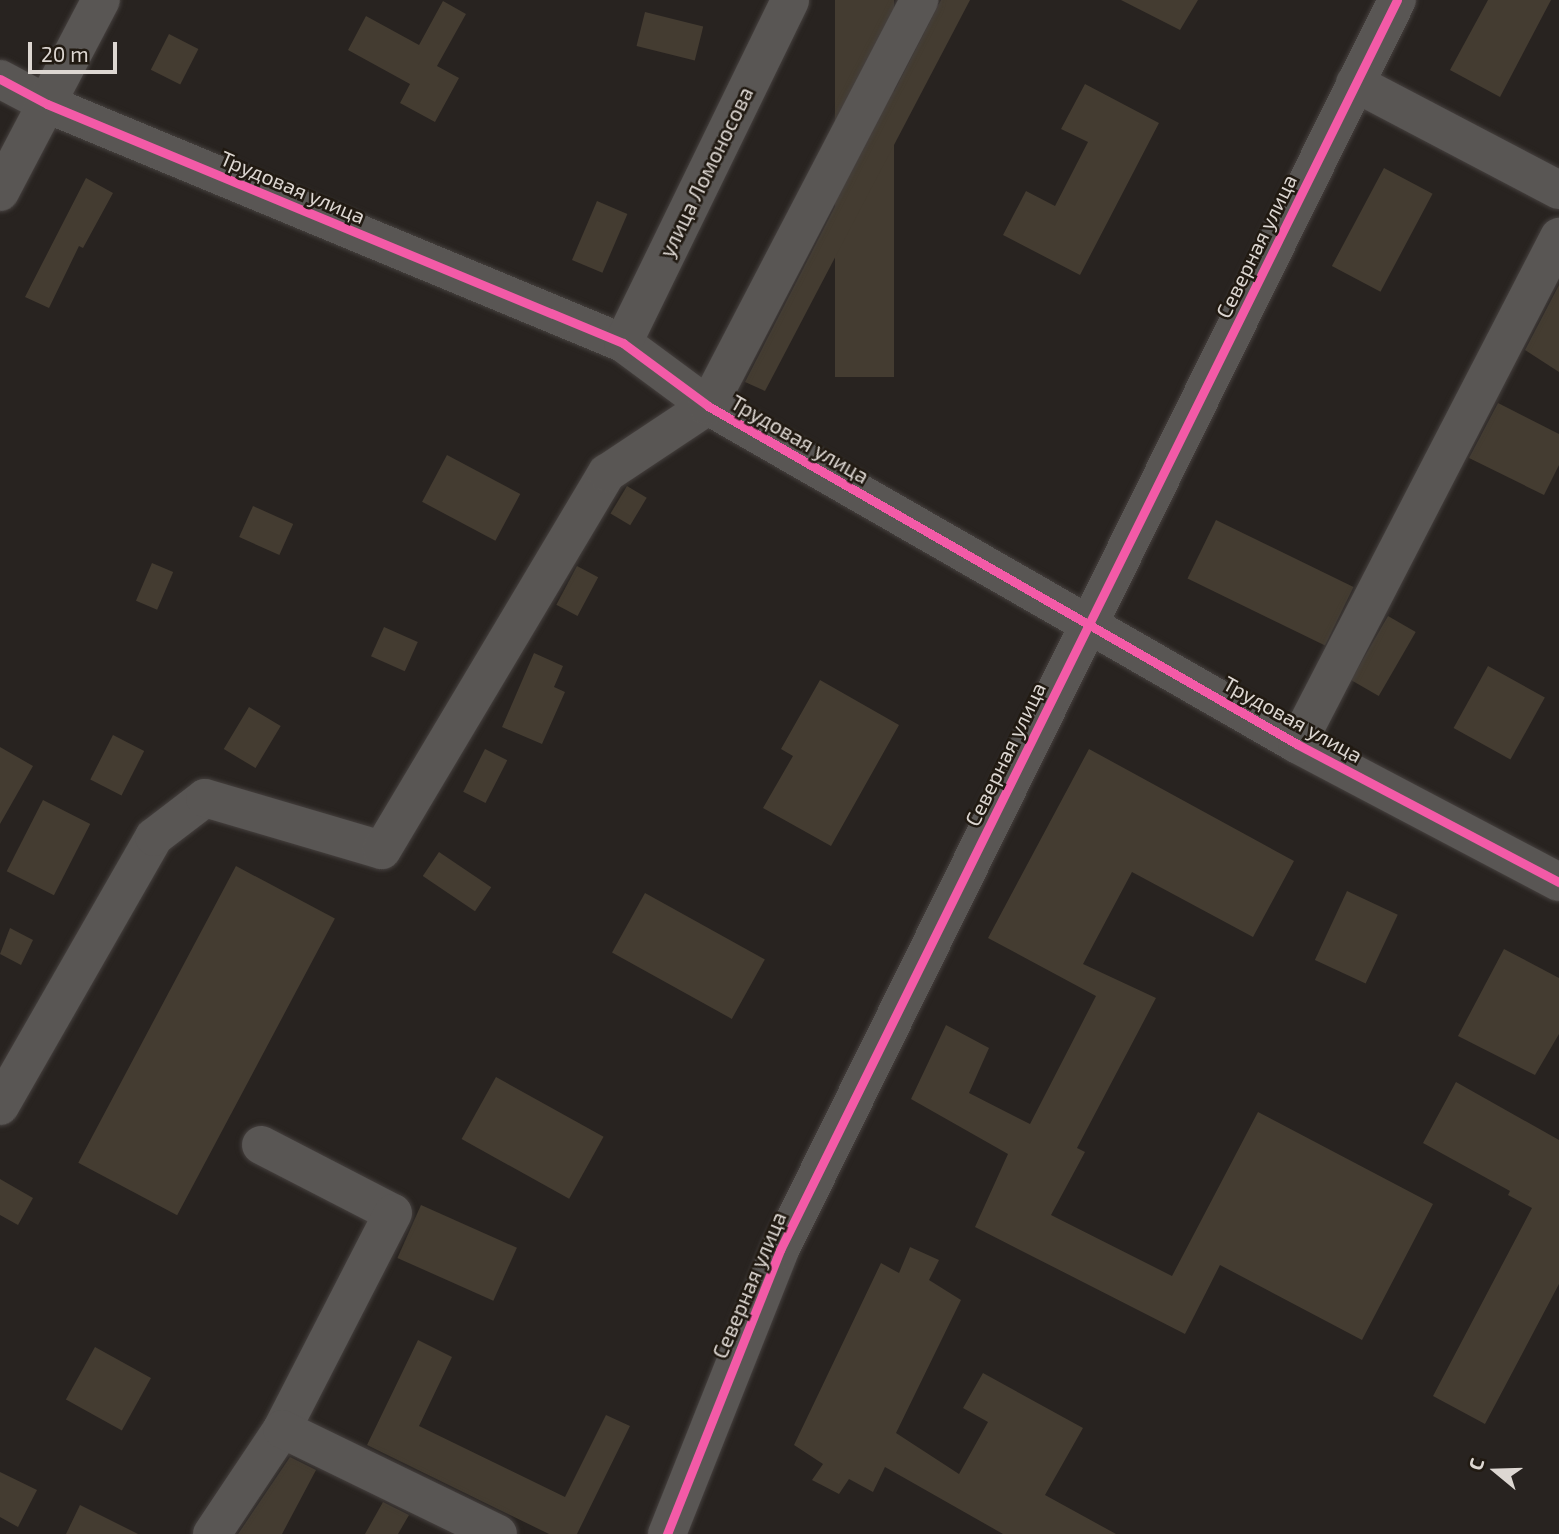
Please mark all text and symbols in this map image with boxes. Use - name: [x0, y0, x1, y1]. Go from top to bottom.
- scale bar: [32, 28, 121, 72]
- text: 20 m: [41, 41, 89, 66]
- street label: улица Ломоносова: [654, 83, 758, 261]
- street label: Трудовая улица: [217, 145, 369, 229]
- street label: Северная улица: [1210, 170, 1302, 322]
- street label: Трудовая улица: [727, 389, 873, 489]
- street label: Трудовая улица: [1219, 670, 1367, 768]
- street label: Северная улица: [959, 678, 1051, 830]
- street label: Северная улица: [707, 1208, 791, 1362]
- north arrow: [1461, 1436, 1531, 1506]
- text: С: [1463, 1455, 1488, 1473]

